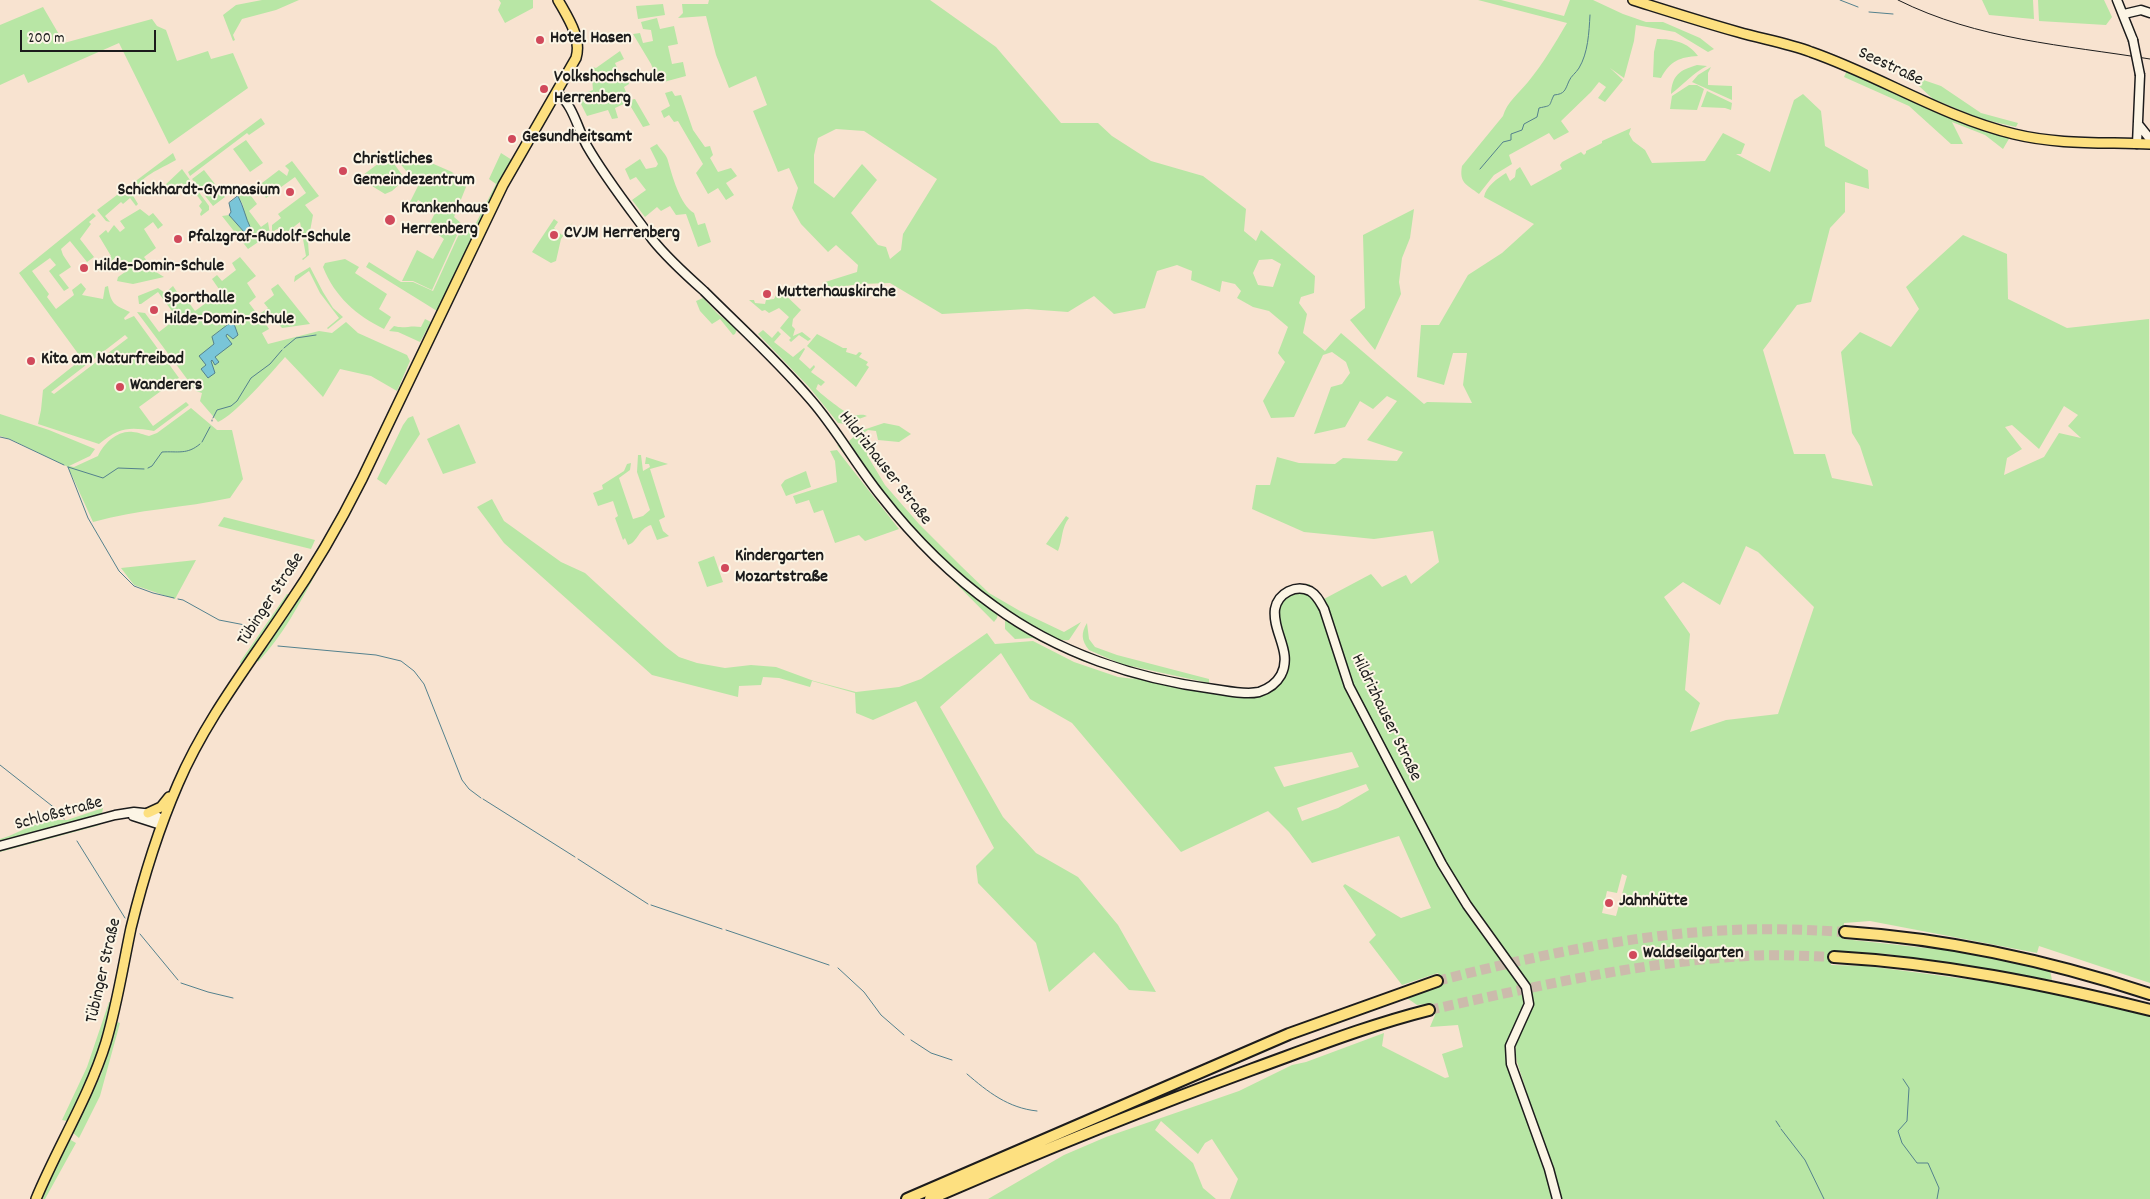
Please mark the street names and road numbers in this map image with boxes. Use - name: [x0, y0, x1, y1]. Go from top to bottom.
- street label: Seestraße: [1854, 44, 1926, 92]
- street label: Hildrizhauser Straße: [833, 408, 935, 530]
- street label: Tübinger Straße: [234, 549, 310, 651]
- street label: Hildrizhauser Straße: [1345, 651, 1425, 785]
- street label: Schloßstraße: [13, 793, 105, 837]
- street label: Tübinger Straße: [82, 916, 128, 1026]

